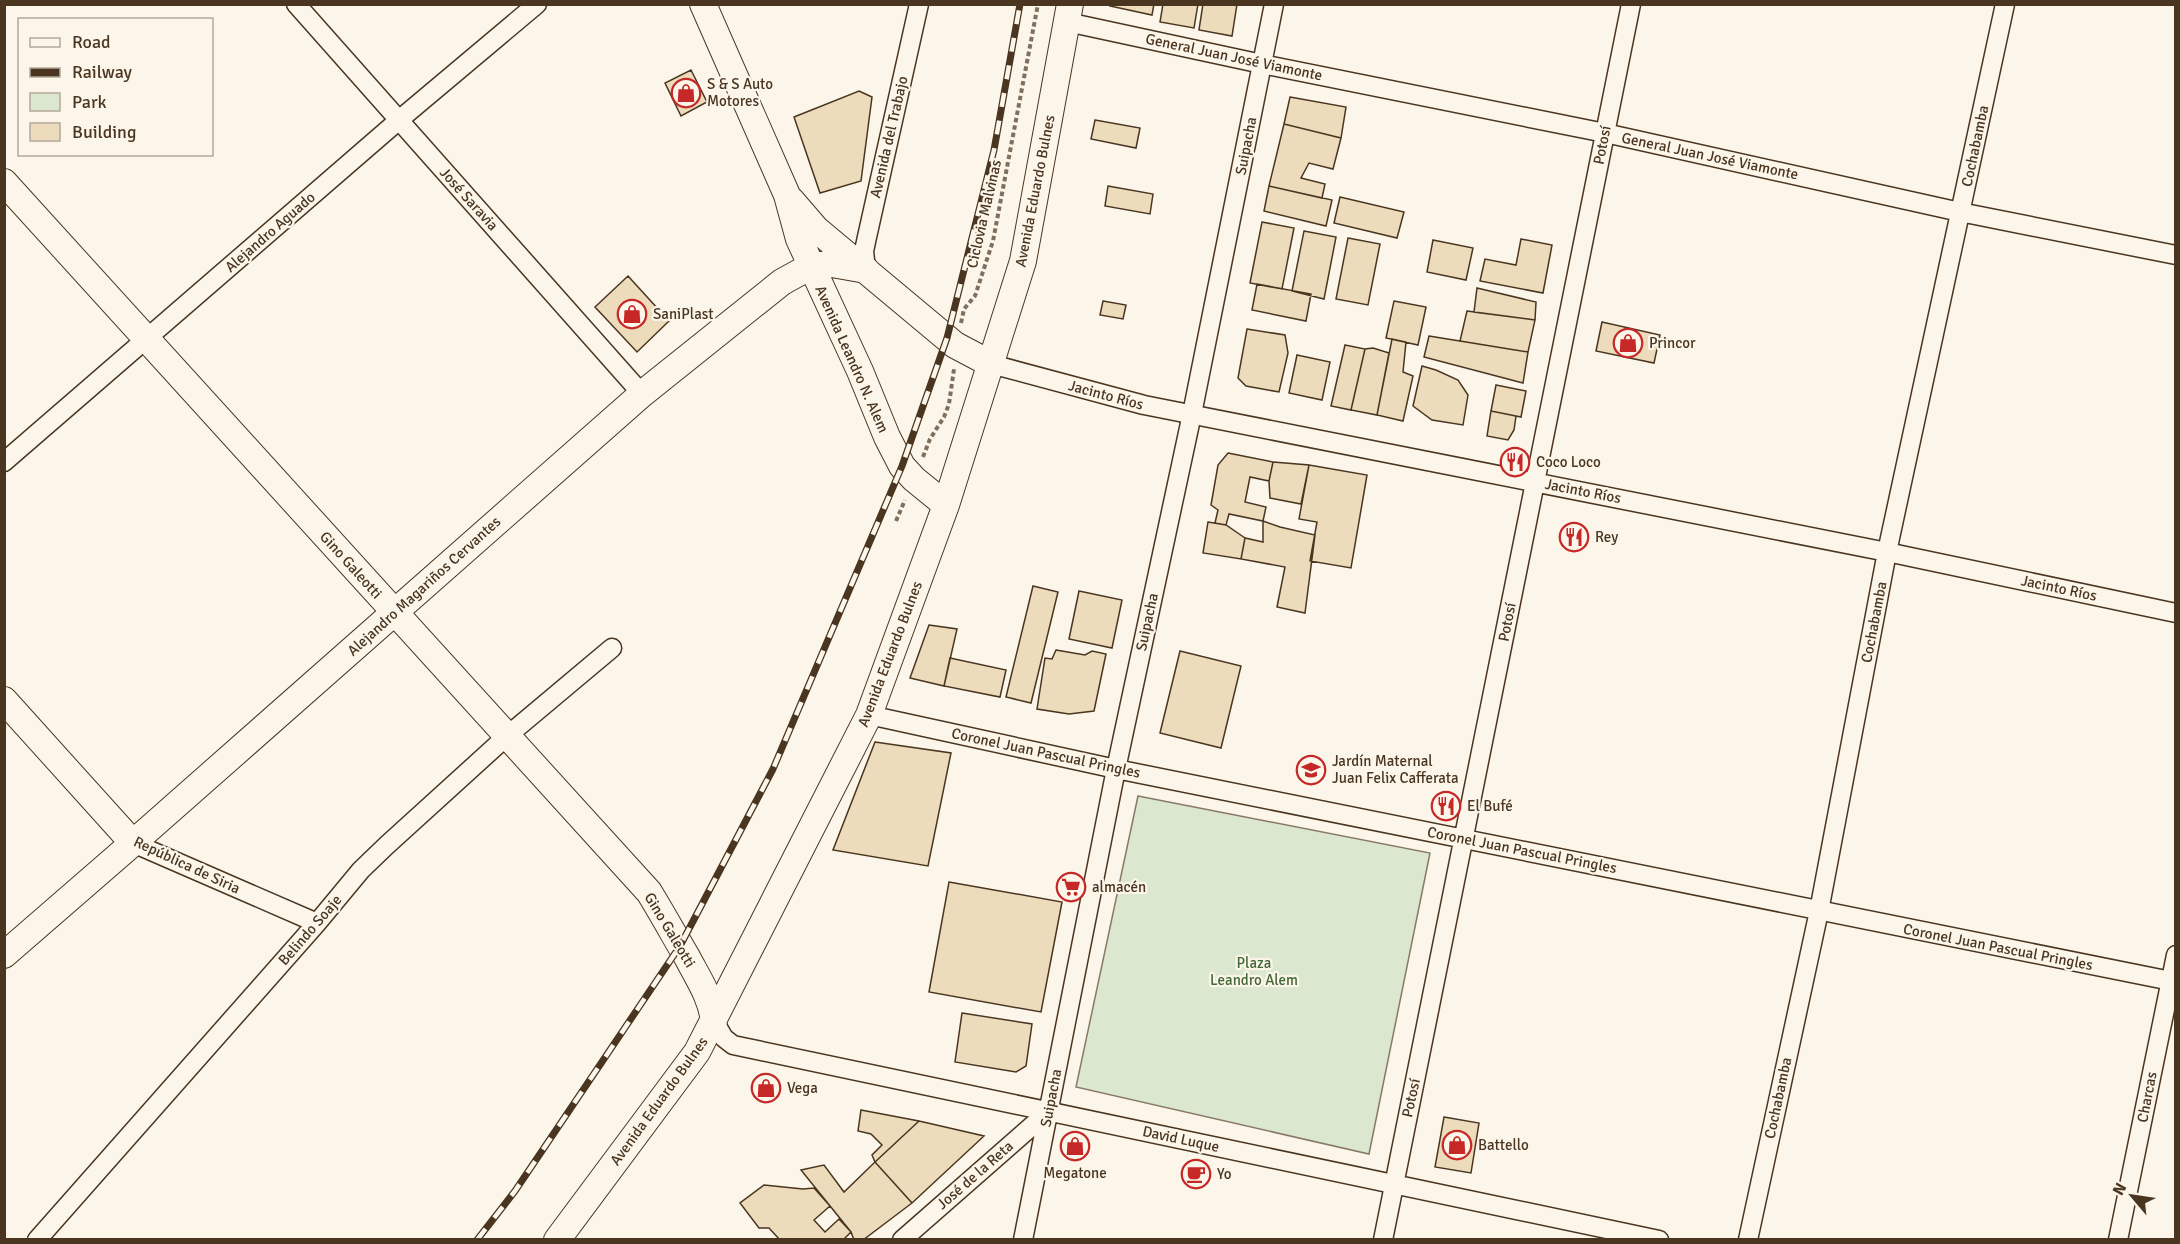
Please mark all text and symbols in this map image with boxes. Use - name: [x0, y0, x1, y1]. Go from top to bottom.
- legend: [18, 18, 213, 156]
- street label: General Juan José Viamonte: [1144, 29, 1324, 85]
- text: Road: [72, 31, 111, 53]
- text: Railway: [72, 61, 133, 83]
- street label: Avenida del Trabajo: [866, 74, 912, 200]
- place label: S & S Auto Motores: [707, 75, 773, 110]
- shop icon: S & S Auto Motores: [670, 77, 702, 109]
- text: Park: [72, 91, 107, 113]
- street label: Cochabamba: [1958, 104, 1992, 188]
- street label: Avenida Eduardo Bulnes: [1011, 113, 1059, 269]
- street label: Suipacha: [1232, 115, 1260, 177]
- text: Building: [72, 121, 136, 143]
- street label: Potosí: [1589, 124, 1615, 166]
- street label: General Juan José Viamonte: [1620, 128, 1800, 184]
- street label: Ciclovia Malvinas: [963, 158, 1005, 270]
- street label: José Saravia: [436, 164, 502, 234]
- street label: Alejandro Aguado: [221, 188, 319, 276]
- street label: Avenida Leandro N. Alem: [811, 283, 893, 435]
- shop icon: SaniPlast: [616, 298, 648, 330]
- place label: SaniPlast: [653, 305, 714, 323]
- shop icon: Princor: [1612, 327, 1644, 359]
- place label: Princor: [1649, 334, 1696, 352]
- street label: Jacinto Ríos: [1066, 376, 1146, 414]
- restaurant icon: Coco Loco: [1499, 446, 1531, 478]
- place label: Coco Loco: [1536, 453, 1601, 471]
- street label: Jacinto Ríos: [1543, 475, 1623, 507]
- street label: Alejandro Magariños Cervantes: [344, 512, 505, 660]
- restaurant icon: Rey: [1558, 521, 1590, 553]
- street label: Gino Galeotti: [316, 528, 386, 602]
- place label: Rey: [1595, 528, 1618, 546]
- street label: Jacinto Ríos: [2019, 571, 2099, 605]
- street label: Avenida Eduardo Bulnes: [854, 578, 926, 729]
- street label: Cochabamba: [1857, 580, 1891, 664]
- street label: Suipacha: [1132, 591, 1162, 653]
- street label: Potosí: [1494, 601, 1520, 643]
- street label: Coronel Juan Pascual Pringles: [950, 724, 1143, 782]
- place label: Jardín Maternal Juan Felix Cafferata: [1332, 752, 1459, 787]
- school or university icon: Jardín Maternal Juan Felix Cafferata: [1295, 754, 1327, 786]
- restaurant icon: El Bufé: [1430, 790, 1462, 822]
- place label: El Bufé: [1467, 797, 1513, 815]
- street label: Coronel Juan Pascual Pringles: [1426, 823, 1619, 877]
- street label: República de Siria: [131, 832, 243, 898]
- supermarket icon: almacén: [1055, 871, 1087, 903]
- place label: almacén: [1092, 878, 1146, 896]
- street label: Gino Galeotti: [641, 889, 699, 971]
- street label: Belindo Soaje: [274, 891, 346, 969]
- street label: Coronel Juan Pascual Pringles: [1902, 920, 2095, 974]
- park label: Plaza Leandro Alem: [1210, 954, 1298, 989]
- street label: Avenida Eduardo Bulnes: [606, 1033, 712, 1169]
- street label: Cochabamba: [1761, 1056, 1795, 1140]
- street label: Suipacha: [1037, 1067, 1065, 1129]
- street label: Charcas: [2133, 1070, 2161, 1124]
- shop icon: Vega: [750, 1072, 782, 1104]
- street label: Potosí: [1398, 1077, 1424, 1119]
- place label: Vega: [787, 1079, 818, 1097]
- street label: David Luque: [1141, 1122, 1221, 1156]
- shop icon: Battello: [1441, 1129, 1473, 1161]
- shop icon: Megatone: [1059, 1130, 1091, 1162]
- place label: Battello: [1478, 1136, 1529, 1154]
- street label: José de la Reta: [933, 1137, 1017, 1213]
- cafe icon: Yo: [1180, 1158, 1212, 1190]
- place label: Megatone: [1043, 1164, 1107, 1182]
- place label: Yo: [1217, 1165, 1232, 1183]
- north arrow: [2102, 1166, 2162, 1226]
- text: N: [2108, 1179, 2131, 1199]

